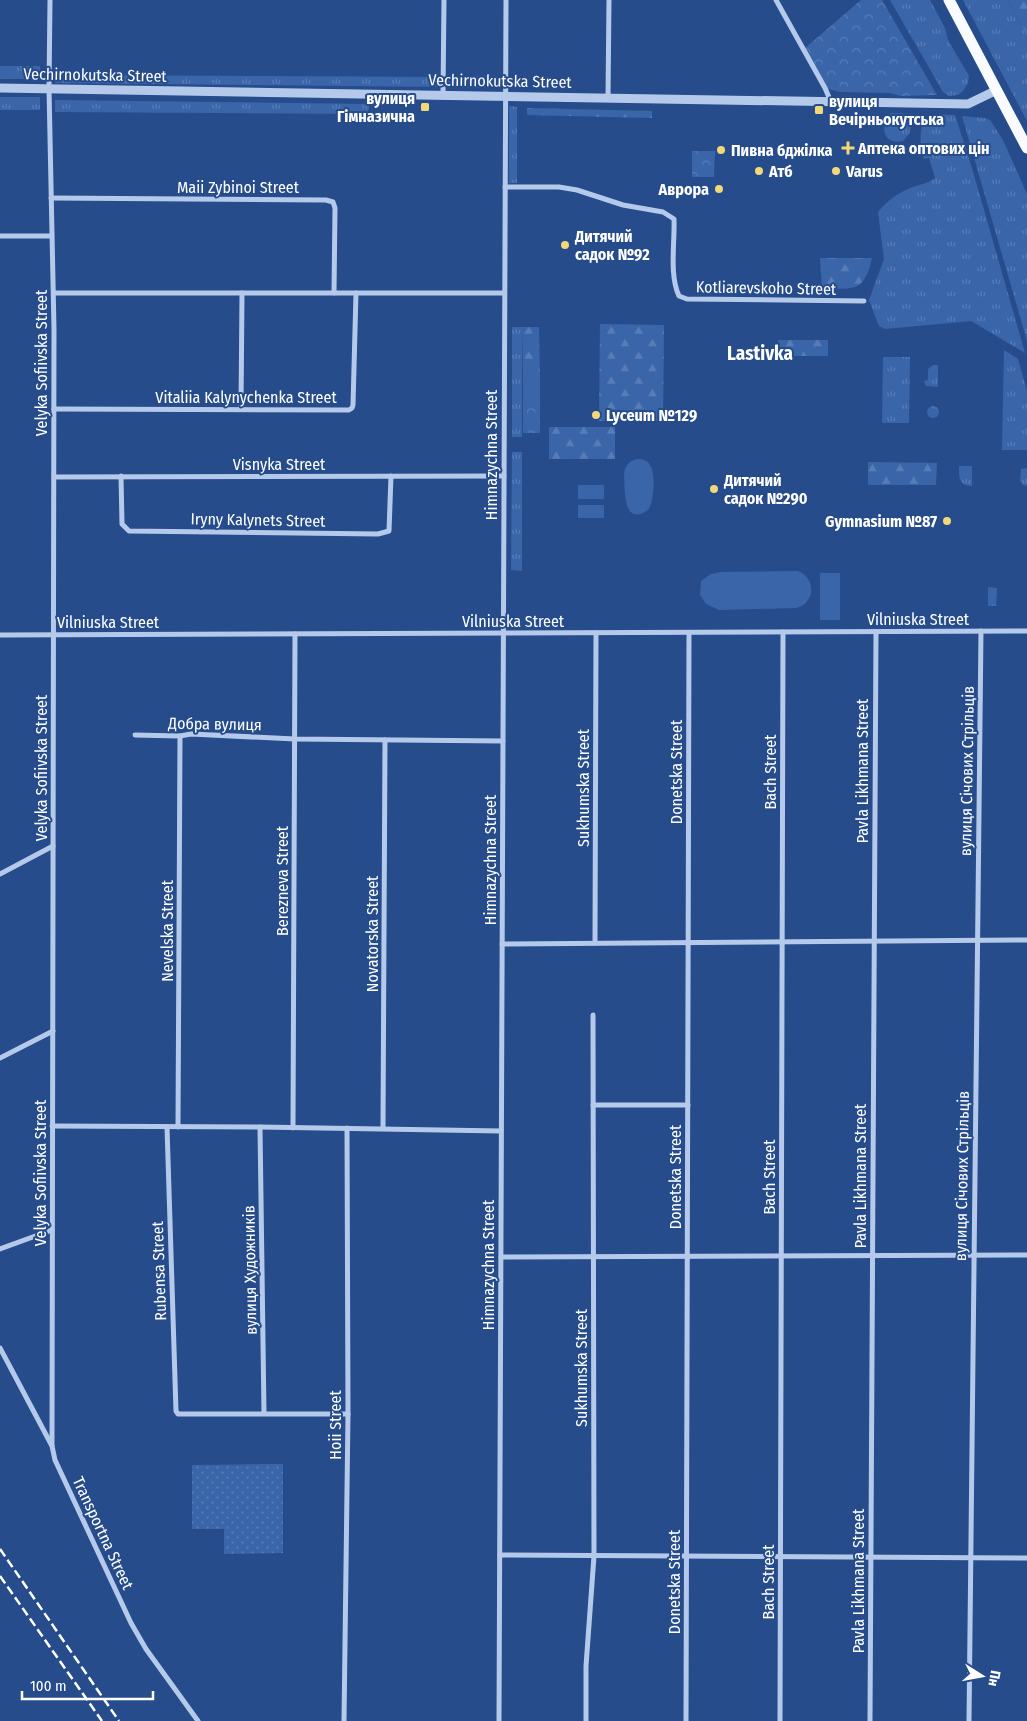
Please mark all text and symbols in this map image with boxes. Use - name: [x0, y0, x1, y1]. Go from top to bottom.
- street label: Vechirnokutska Street: [23, 64, 168, 86]
- street label: Vechirnokutska Street: [428, 70, 573, 92]
- place label: вулиця Гімназична: [337, 89, 415, 126]
- place label: вулиця Вечірньокутська: [829, 92, 944, 129]
- marker: вулиця Гімназична: [419, 101, 431, 113]
- marker: вулиця Вечірньокутська: [813, 104, 825, 116]
- place label: Аптека оптових цін: [857, 139, 990, 158]
- place label: Пивна бджілка: [731, 141, 832, 160]
- marker: Аптека оптових цін: [842, 142, 854, 154]
- marker: Пивна бджілка: [715, 144, 727, 156]
- place label: Атб: [768, 162, 793, 181]
- place label: Varus: [845, 162, 883, 181]
- marker: Атб: [753, 165, 765, 177]
- marker: Varus: [830, 165, 842, 177]
- street label: Maii Zybinoi Street: [177, 178, 300, 197]
- place label: Аврора: [657, 180, 709, 199]
- marker: Аврора: [713, 183, 725, 195]
- place label: Дитячий садок №92: [574, 227, 650, 264]
- marker: Дитячий садок №92: [559, 239, 571, 251]
- street label: Kotliarevskoho Street: [696, 277, 837, 299]
- street label: Velyka Sofiivska Street: [32, 289, 51, 436]
- district label: Lastivka: [727, 342, 793, 365]
- street label: Vitaliia Kalynychenka Street: [155, 388, 337, 407]
- street label: Himnazychna Street: [482, 389, 501, 520]
- place label: Lyceum №129: [606, 406, 697, 425]
- marker: Lyceum №129: [590, 409, 602, 421]
- street label: Visnyka Street: [233, 455, 326, 474]
- place label: Дитячий садок №290: [723, 471, 808, 508]
- marker: Дитячий садок №290: [708, 483, 720, 495]
- street label: Iryny Kalynets Street: [190, 509, 326, 531]
- place label: Gymnasium №87: [825, 512, 937, 531]
- marker: Gymnasium №87: [941, 515, 953, 527]
- street label: Vilniuska Street: [867, 610, 970, 629]
- street label: Vilniuska Street: [462, 612, 565, 631]
- street label: Vilniuska Street: [57, 613, 160, 632]
- street label: вулиця Січових Стрільців: [956, 686, 978, 856]
- street label: Velyka Sofiivska Street: [32, 694, 51, 841]
- street label: Pavla Likhmana Street: [853, 698, 872, 843]
- street label: Добра вулиця: [167, 714, 262, 734]
- street label: Donetska Street: [667, 719, 686, 824]
- street label: Sukhumska Street: [574, 728, 593, 847]
- street label: Bach Street: [761, 734, 780, 809]
- street label: Himnazychna Street: [481, 794, 500, 925]
- street label: Berezneva Street: [273, 825, 292, 936]
- street label: Novatorska Street: [363, 875, 382, 992]
- street label: Nevelska Street: [158, 879, 177, 982]
- street label: вулиця Січових Стрільців: [951, 1091, 973, 1261]
- street label: Velyka Sofiivska Street: [31, 1099, 50, 1246]
- street label: Pavla Likhmana Street: [851, 1103, 870, 1248]
- street label: Donetska Street: [666, 1124, 685, 1229]
- street label: Bach Street: [760, 1139, 779, 1214]
- street label: Himnazychna Street: [479, 1199, 498, 1330]
- street label: вулиця Художників: [239, 1205, 261, 1335]
- street label: Rubensa Street: [148, 1220, 170, 1321]
- street label: Sukhumska Street: [572, 1308, 591, 1427]
- street label: Hoii Street: [326, 1390, 345, 1460]
- street label: Transportna Street: [69, 1474, 138, 1593]
- street label: Pavla Likhmana Street: [849, 1508, 868, 1653]
- street label: Donetska Street: [665, 1529, 684, 1634]
- street label: Bach Street: [759, 1544, 778, 1619]
- north arrow: [957, 1651, 1007, 1701]
- scale bar: [22, 1668, 154, 1700]
- text: Пн: [984, 1669, 1004, 1688]
- text: 100 m: [30, 1677, 67, 1695]

